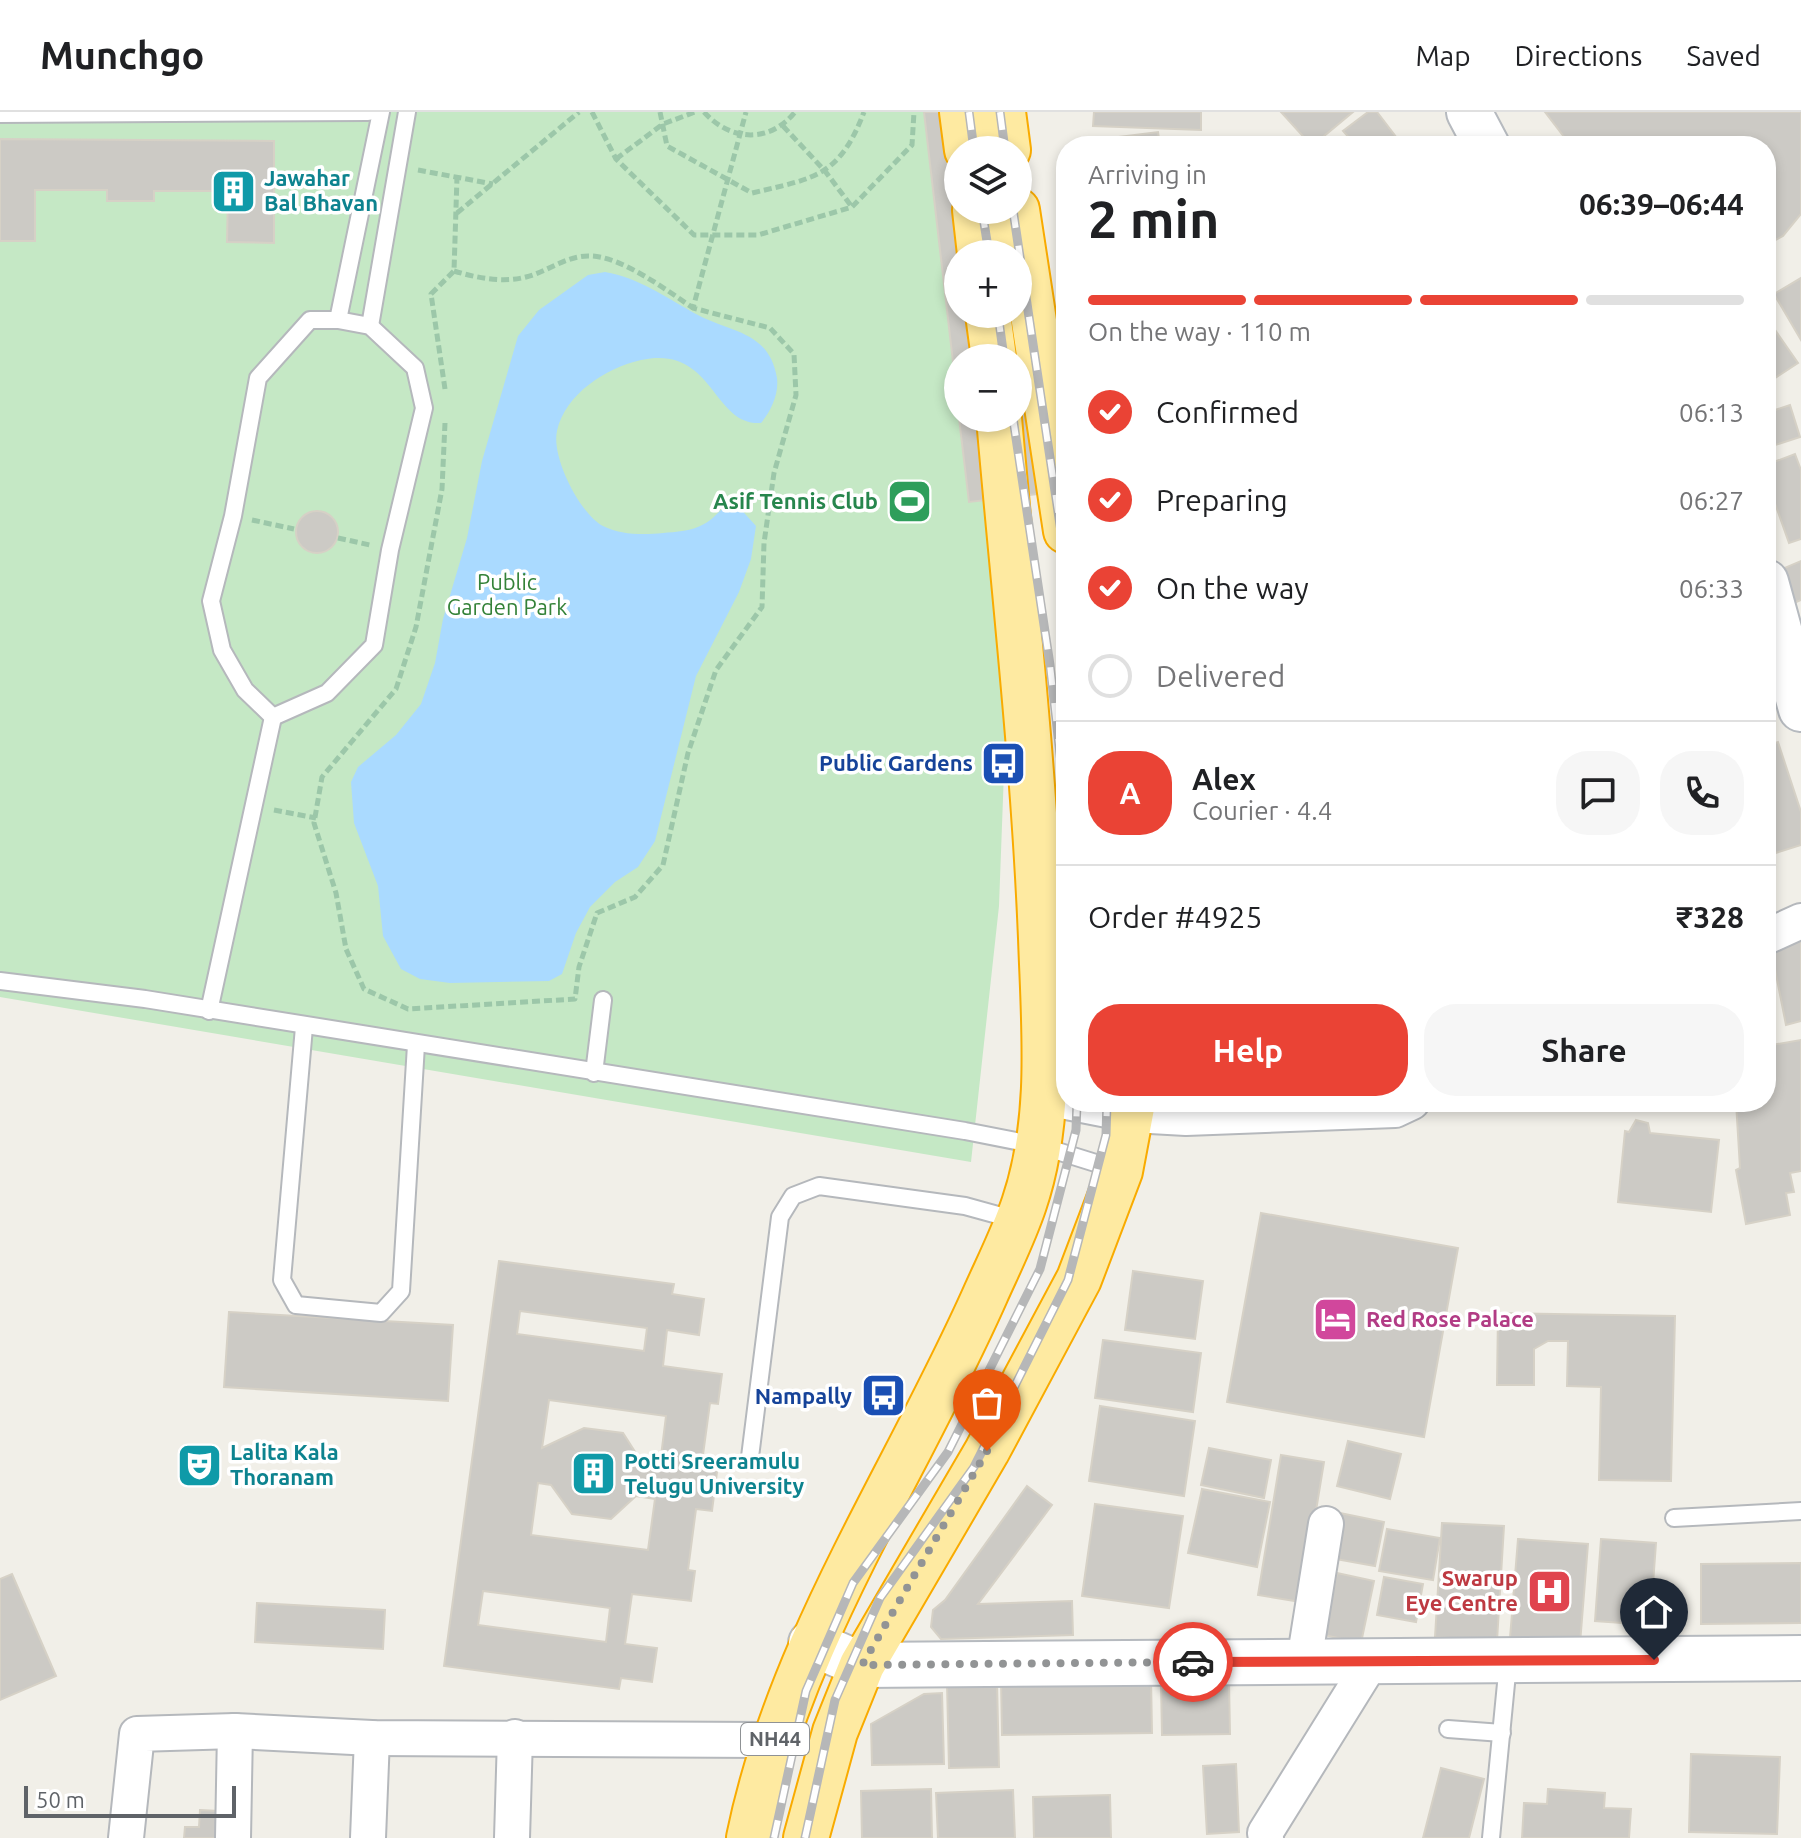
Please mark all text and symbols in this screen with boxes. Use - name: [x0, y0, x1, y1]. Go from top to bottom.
- text: Munchgo: [40, 34, 204, 76]
- text: Map: [1415, 40, 1471, 71]
- text: Directions: [1515, 40, 1642, 71]
- text: Saved: [1686, 40, 1761, 71]
- map controls: [944, 136, 1032, 432]
- button: layers: [944, 136, 1032, 224]
- text: Arriving in: [1088, 160, 1207, 189]
- place label: Jawahar Bal Bhavan: [264, 165, 378, 215]
- building icon: Jawahar Bal Bhavan: [209, 167, 257, 215]
- text: 06:39–06:44: [1579, 187, 1744, 221]
- text: 2 min: [1088, 190, 1219, 248]
- button: +: [944, 240, 1032, 328]
- text: On the way · 110 m: [1088, 317, 1311, 346]
- button: −: [944, 344, 1032, 432]
- icon: check: [1088, 390, 1132, 434]
- text: Confirmed: [1156, 395, 1299, 429]
- text: 06:13: [1679, 398, 1744, 427]
- sports icon: Asif Tennis Club: [885, 477, 933, 525]
- icon: check: [1088, 478, 1132, 522]
- text: Preparing: [1156, 483, 1288, 517]
- text: 06:27: [1679, 486, 1744, 515]
- place label: Asif Tennis Club: [713, 488, 878, 513]
- icon: check: [1088, 566, 1132, 610]
- park label: Public Garden Park: [447, 569, 567, 619]
- text: On the way: [1156, 571, 1309, 605]
- text: 06:33: [1679, 574, 1744, 603]
- text: Delivered: [1156, 659, 1285, 693]
- bus stop icon: Public Gardens: [980, 739, 1028, 787]
- place label: Public Gardens: [819, 750, 973, 775]
- button: chat: [1556, 751, 1640, 835]
- button: phone: [1660, 751, 1744, 835]
- text: Alex: [1192, 762, 1256, 796]
- text: A: [1119, 776, 1141, 810]
- text: Courier · 4.4: [1192, 796, 1332, 825]
- text: Order #4925: [1088, 900, 1262, 934]
- text: ₹328: [1676, 900, 1744, 934]
- button: Help: [1088, 1004, 1408, 1096]
- button: Share: [1424, 1004, 1744, 1096]
- hotel icon: Red Rose Palace: [1311, 1295, 1359, 1343]
- place label: Red Rose Palace: [1366, 1306, 1534, 1331]
- pin: [953, 1369, 1021, 1451]
- bus stop icon: Nampally: [859, 1372, 907, 1420]
- icon: bag: [965, 1381, 1009, 1425]
- place label: Nampally: [755, 1383, 852, 1408]
- place label: Lalita Kala Thoranam: [230, 1439, 339, 1489]
- theatre icon: Lalita Kala Thoranam: [175, 1441, 223, 1489]
- place label: Potti Sreeramulu Telugu University: [624, 1448, 804, 1498]
- building icon: Potti Sreeramulu Telugu University: [569, 1450, 617, 1498]
- place label: Swarup Eye Centre: [1405, 1565, 1518, 1615]
- hospital icon: Swarup Eye Centre: [1525, 1567, 1573, 1615]
- pin: [1620, 1578, 1688, 1660]
- icon: home: [1632, 1590, 1676, 1634]
- courier: [1153, 1622, 1233, 1702]
- icon: car: [1171, 1640, 1215, 1684]
- road number: NH44: [741, 1723, 809, 1755]
- scale bar: [24, 1782, 236, 1818]
- text: 50 m: [36, 1787, 85, 1812]

